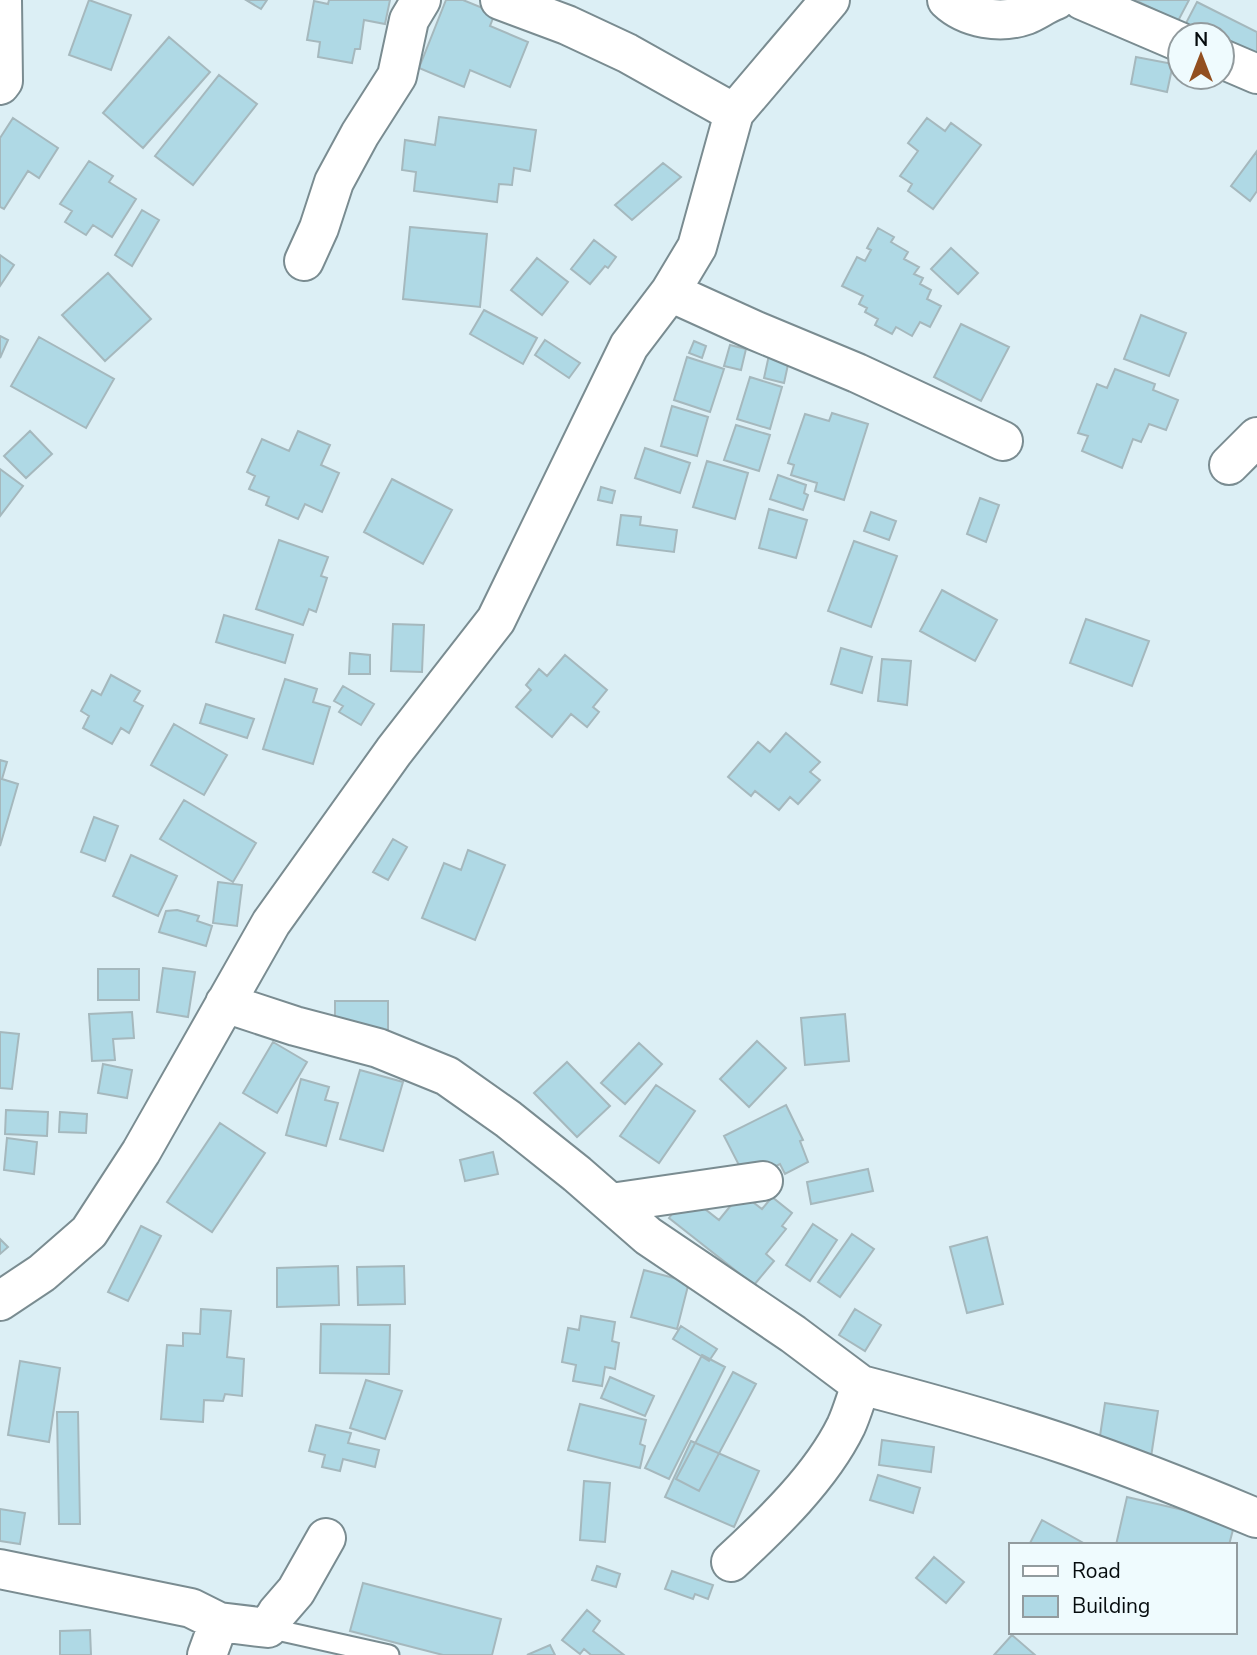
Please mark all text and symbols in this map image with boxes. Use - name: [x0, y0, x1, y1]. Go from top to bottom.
- north arrow: [1166, 21, 1236, 91]
- text: N: [1194, 27, 1208, 53]
- legend: [1009, 1543, 1236, 1634]
- text: Road: [1072, 1557, 1121, 1585]
- text: Building: [1072, 1592, 1150, 1620]

